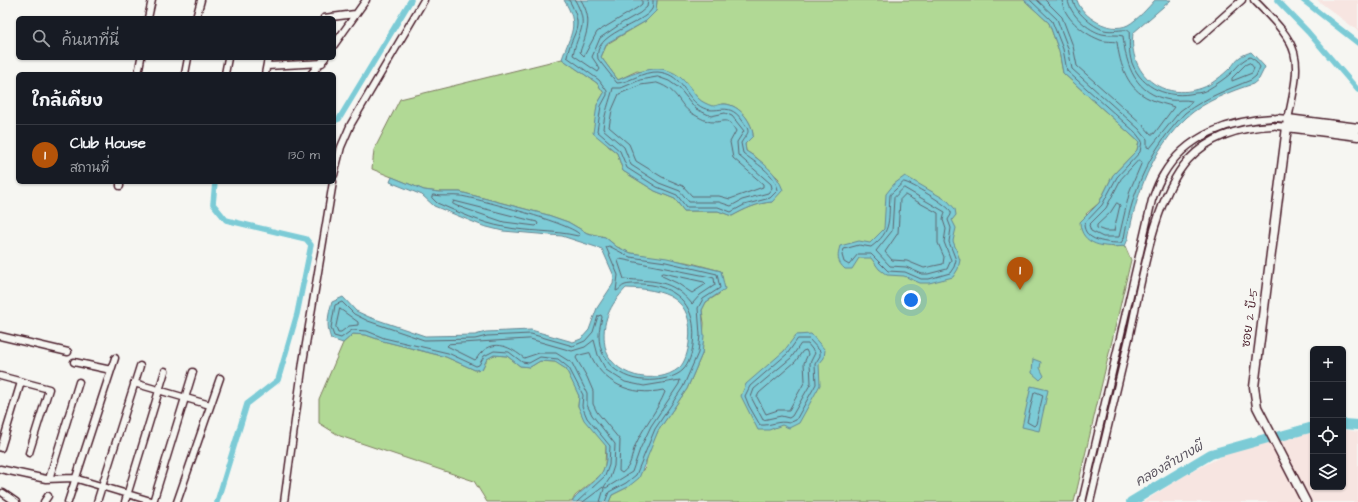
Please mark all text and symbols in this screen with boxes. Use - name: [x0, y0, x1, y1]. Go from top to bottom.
- search box: [16, 16, 336, 60]
- icon: search: [30, 27, 52, 49]
- text: ค้นหาที่นี่: [62, 30, 119, 51]
- text: ใกล้เคียง: [32, 89, 103, 113]
- text: Club House: [70, 133, 146, 154]
- text: 1: [44, 146, 46, 164]
- text: 130 m: [288, 146, 320, 164]
- text: สถานที่: [70, 159, 109, 177]
- pin: 1: [1007, 257, 1033, 290]
- street label: ซอย 2 บี-5: [1237, 287, 1263, 348]
- your location: [901, 290, 921, 310]
- map controls: [1310, 346, 1346, 490]
- button: +: [1310, 346, 1346, 382]
- button: −: [1310, 382, 1346, 418]
- button: locate: [1310, 418, 1346, 454]
- water label: คลองลำบางผี: [1132, 436, 1209, 491]
- button: layers: [1310, 454, 1346, 490]

